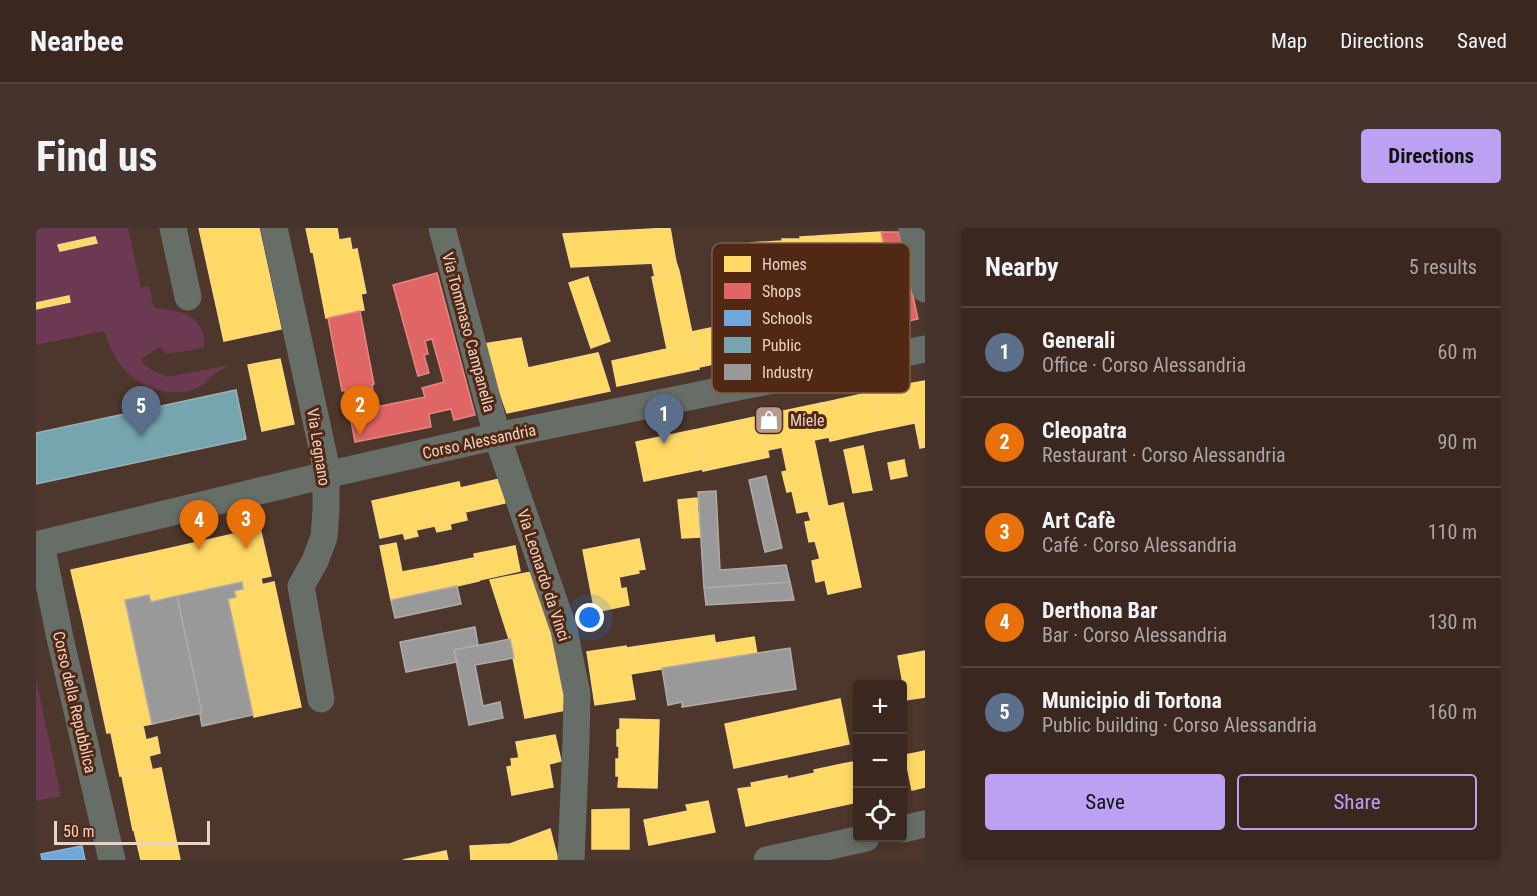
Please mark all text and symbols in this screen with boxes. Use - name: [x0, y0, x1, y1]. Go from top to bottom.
- text: Nearbee: [30, 25, 124, 58]
- text: Map: [1271, 29, 1307, 53]
- text: Directions: [1340, 29, 1424, 53]
- text: Saved: [1457, 29, 1507, 53]
- button: Directions: [1361, 129, 1501, 183]
- text: Find us: [36, 132, 157, 181]
- legend: [712, 243, 910, 393]
- street label: Via Tommaso Campanella: [438, 250, 499, 414]
- text: Nearby: [985, 252, 1059, 282]
- text: Homes: [762, 255, 807, 274]
- text: 5 results: [1409, 255, 1477, 279]
- text: Shops: [762, 282, 801, 301]
- text: Schools: [762, 309, 812, 328]
- text: Generali: [1042, 328, 1115, 353]
- text: Public: [762, 336, 801, 355]
- text: 1: [999, 340, 1010, 364]
- text: 60 m: [1438, 340, 1477, 364]
- text: Office · Corso Alessandria: [1042, 353, 1246, 377]
- text: Industry: [762, 363, 813, 382]
- pin: 5: [122, 386, 160, 436]
- pin: 2: [340, 386, 380, 435]
- pin: 1: [644, 394, 684, 444]
- shop icon: Miele: [753, 404, 785, 436]
- street label: Via Legnano: [303, 407, 334, 487]
- place label: Miele: [790, 411, 824, 430]
- text: Cleopatra: [1042, 418, 1127, 443]
- street label: Corso Alessandria: [421, 420, 538, 463]
- text: 2: [999, 430, 1010, 454]
- text: 90 m: [1438, 430, 1477, 454]
- text: Restaurant · Corso Alessandria: [1042, 443, 1286, 467]
- pin: 4: [180, 500, 218, 550]
- pin: 3: [226, 500, 266, 549]
- street label: Via Leonardo da Vinci: [513, 507, 574, 644]
- text: Art Cafè: [1042, 508, 1115, 533]
- text: 3: [999, 520, 1010, 544]
- text: 110 m: [1428, 520, 1477, 544]
- text: Café · Corso Alessandria: [1042, 533, 1237, 557]
- text: Derthona Bar: [1042, 598, 1158, 623]
- your location: [575, 603, 604, 632]
- text: 4: [999, 610, 1010, 634]
- text: 130 m: [1428, 610, 1477, 634]
- text: Bar · Corso Alessandria: [1042, 623, 1227, 647]
- street label: Corso della Repubblica: [49, 629, 100, 775]
- map controls: [853, 680, 907, 842]
- button: +: [853, 680, 907, 734]
- text: Municipio di Tortona: [1042, 688, 1222, 713]
- text: 5: [999, 700, 1010, 724]
- text: 160 m: [1428, 700, 1477, 724]
- text: Public building · Corso Alessandria: [1042, 713, 1317, 737]
- button: −: [853, 734, 907, 788]
- button: Save: [985, 774, 1225, 830]
- button: Share: [1237, 774, 1477, 830]
- button: locate: [853, 788, 907, 842]
- scale bar: [54, 818, 210, 846]
- text: 50 m: [63, 822, 95, 841]

